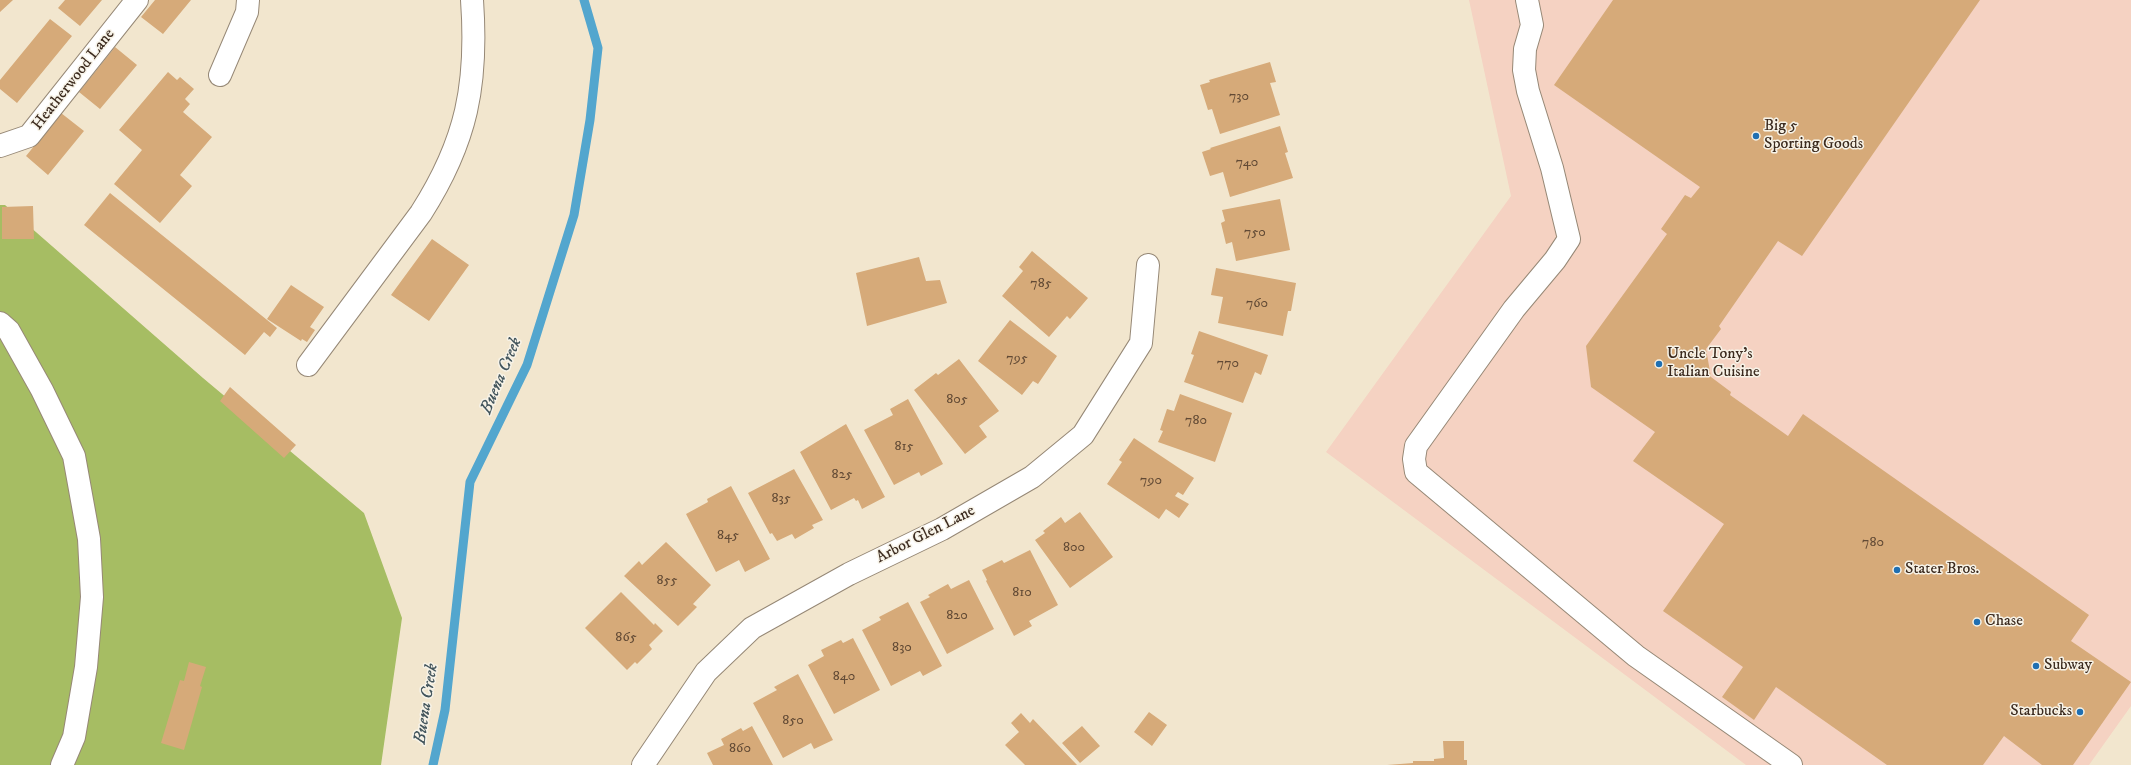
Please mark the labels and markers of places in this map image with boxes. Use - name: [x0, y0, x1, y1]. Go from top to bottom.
- place label: Big 5 Sporting Goods: [1764, 117, 1863, 155]
- marker: Big 5 Sporting Goods: [1751, 131, 1761, 141]
- place label: Uncle Tony's Italian Cuisine: [1667, 345, 1760, 383]
- marker: Uncle Tony's Italian Cuisine: [1654, 359, 1664, 369]
- place label: Stater Bros.: [1905, 560, 1979, 580]
- marker: Stater Bros.: [1892, 565, 1902, 575]
- place label: Chase: [1985, 612, 2023, 632]
- marker: Chase: [1972, 617, 1982, 627]
- place label: Subway: [2044, 656, 2092, 676]
- marker: Subway: [2031, 661, 2041, 671]
- place label: Starbucks: [2010, 702, 2072, 722]
- marker: Starbucks: [2075, 707, 2085, 717]

